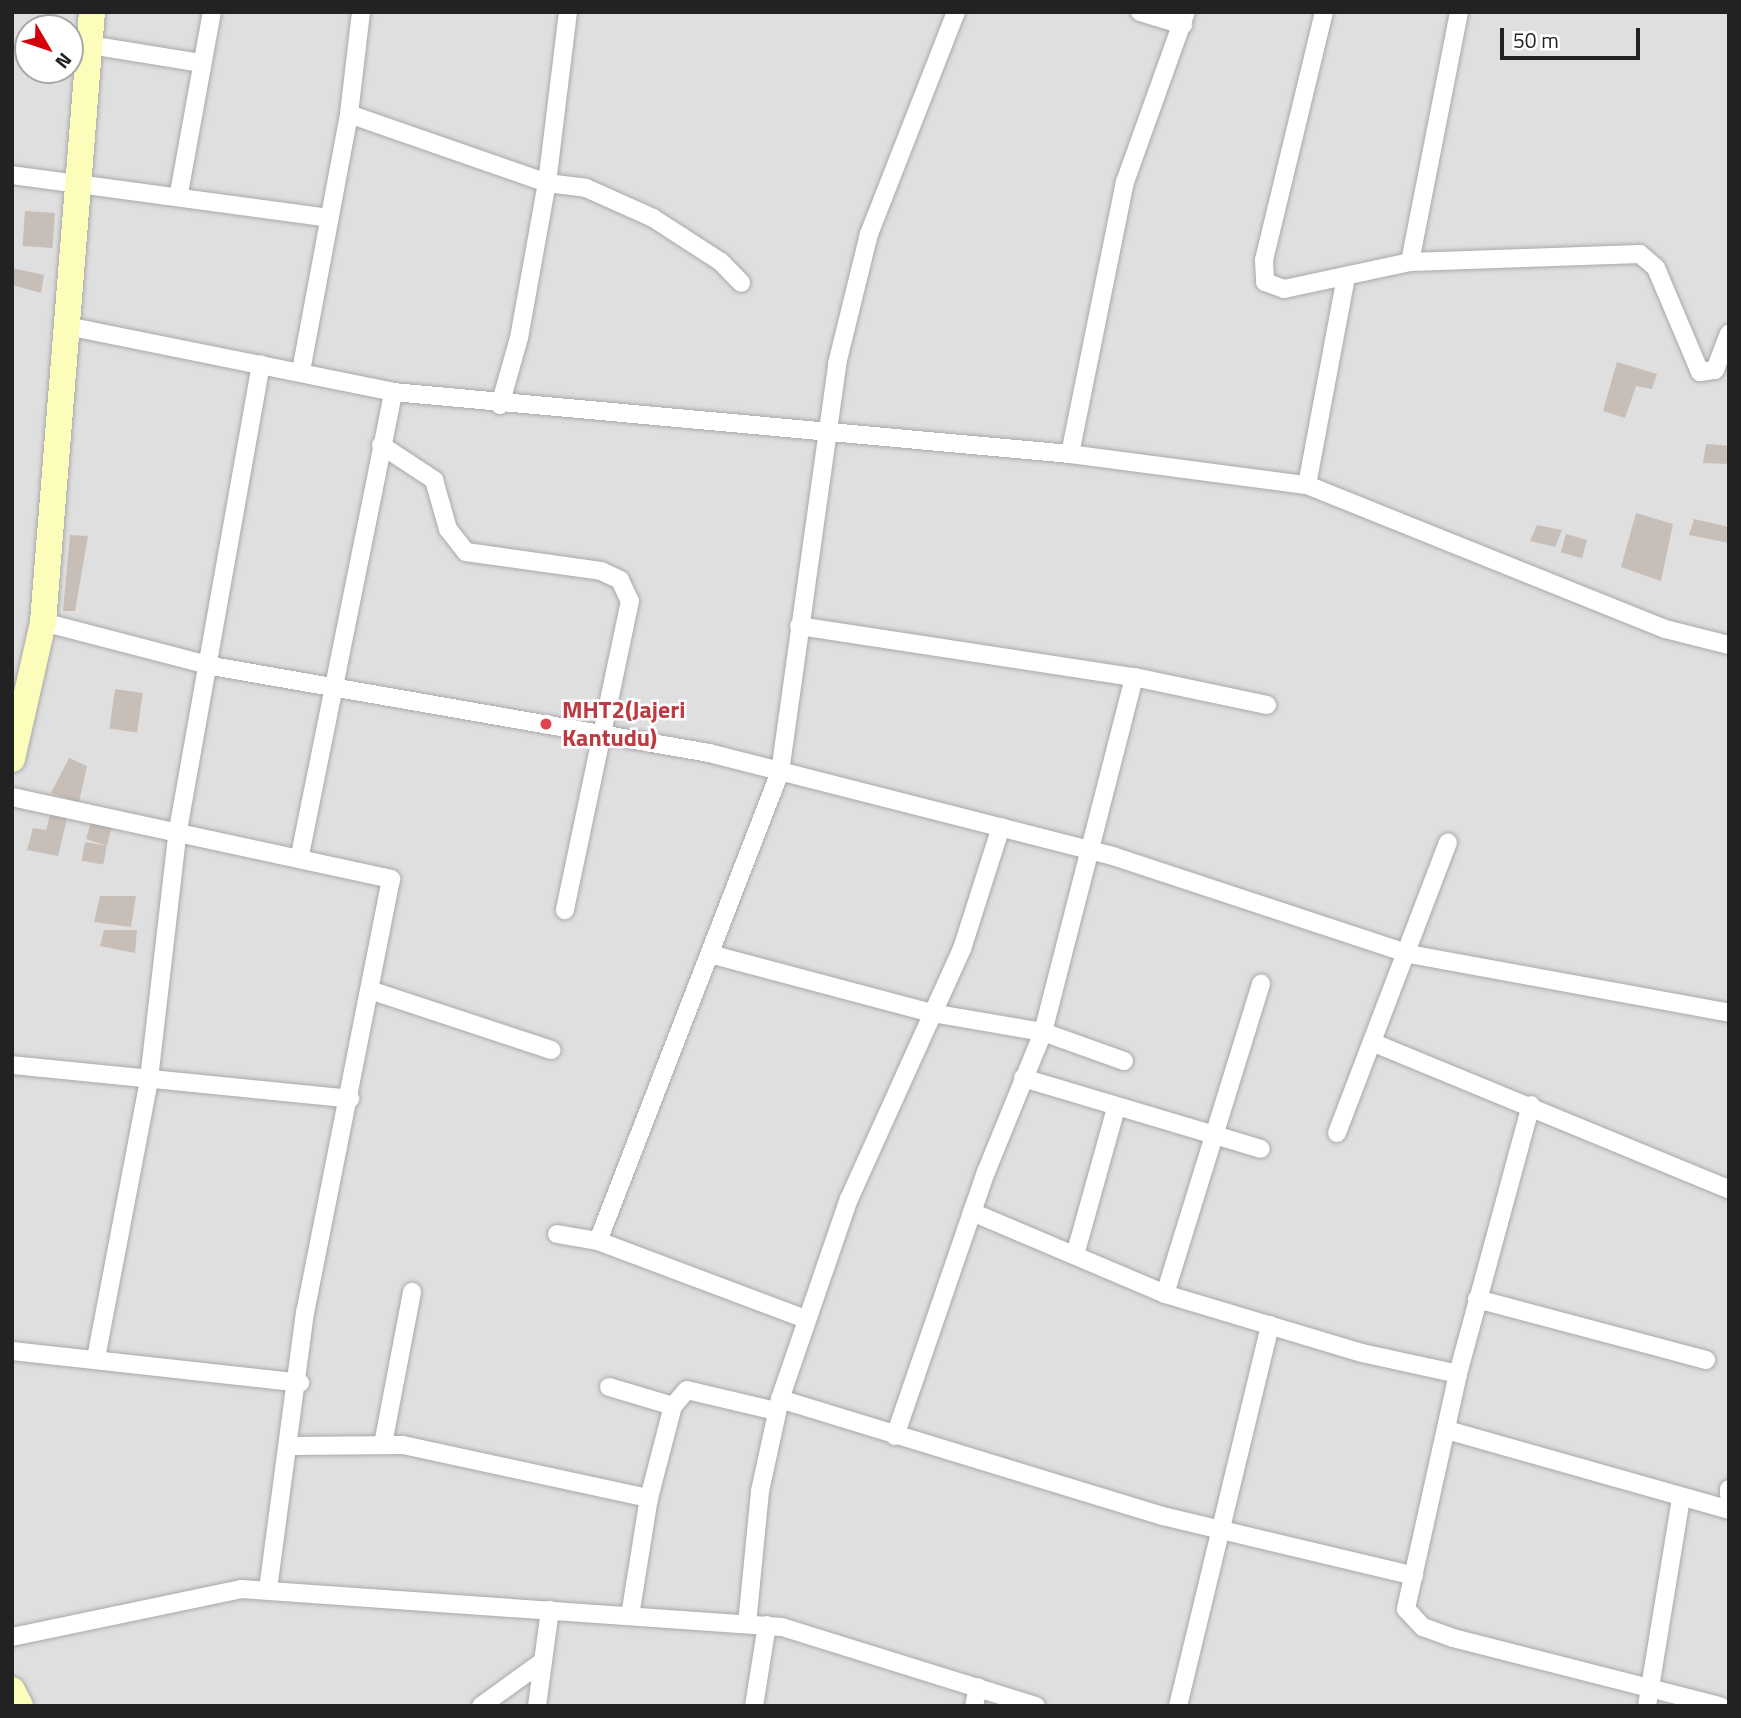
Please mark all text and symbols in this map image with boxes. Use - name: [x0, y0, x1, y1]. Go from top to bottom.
- north arrow: [14, 14, 84, 84]
- scale bar: [1503, 14, 1643, 58]
- text: 50 m: [1513, 24, 1559, 56]
- text: N: [49, 47, 80, 76]
- place label: MHT2(Jajeri Kantudu): [562, 696, 685, 752]
- marker: MHT2(Jajeri Kantudu): [536, 714, 556, 734]

